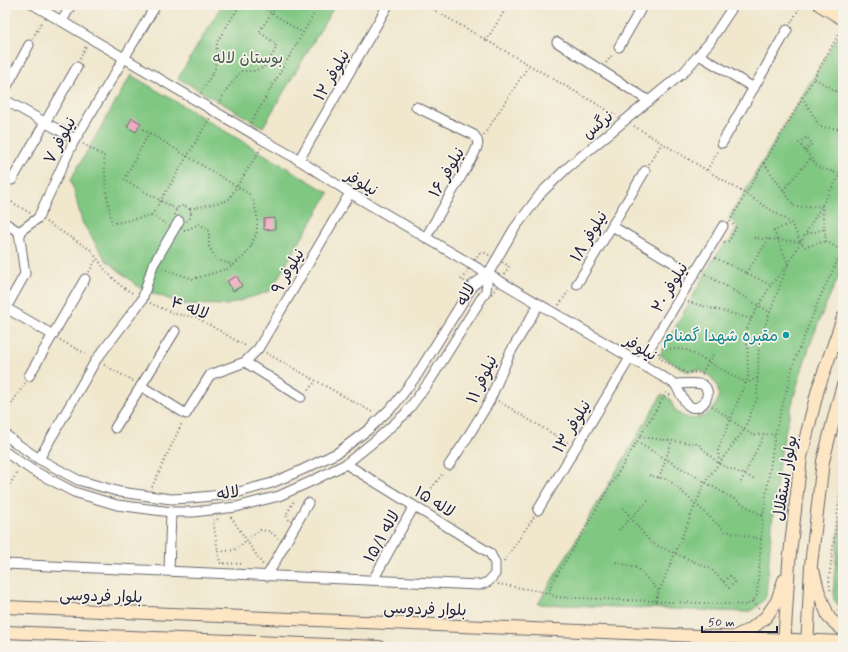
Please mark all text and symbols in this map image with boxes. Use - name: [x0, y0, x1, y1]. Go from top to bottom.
- street label: نیلوفر ۱۲: [309, 46, 355, 105]
- park label: بوستان لاله: [213, 48, 283, 69]
- street label: نرگس: [578, 106, 618, 144]
- street label: نیلوفر ۷: [39, 114, 81, 168]
- street label: نیلوفر ۱۶: [425, 144, 470, 202]
- street label: نیلوفر: [339, 164, 382, 201]
- street label: نیلوفر ۱۸: [566, 207, 613, 266]
- street label: نیلوفر ۹: [267, 245, 310, 298]
- street label: نیلوفر ۲۰: [647, 259, 693, 317]
- street label: لاله: [452, 280, 481, 310]
- street label: لاله ۴: [168, 292, 211, 325]
- place label: مقبره شهدا گمنام: [663, 326, 778, 348]
- street label: نیلوفر: [618, 329, 661, 366]
- marker: مقبره شهدا گمنام: [781, 330, 791, 340]
- street label: نیلوفر ۱۱: [462, 352, 503, 407]
- street label: نیلوفر ۱۳: [548, 397, 596, 457]
- street label: بولوار استقلال: [768, 434, 803, 523]
- street label: لاله: [215, 481, 241, 506]
- street label: لاله ۱۵: [410, 482, 458, 523]
- street label: لاله ۱۵/۱: [359, 507, 405, 567]
- street label: بلوار فردوسی: [59, 585, 143, 608]
- street label: بلوار فردوسی: [383, 598, 467, 621]
- scale bar: [702, 608, 777, 634]
- text: 50 m: [708, 615, 735, 631]

